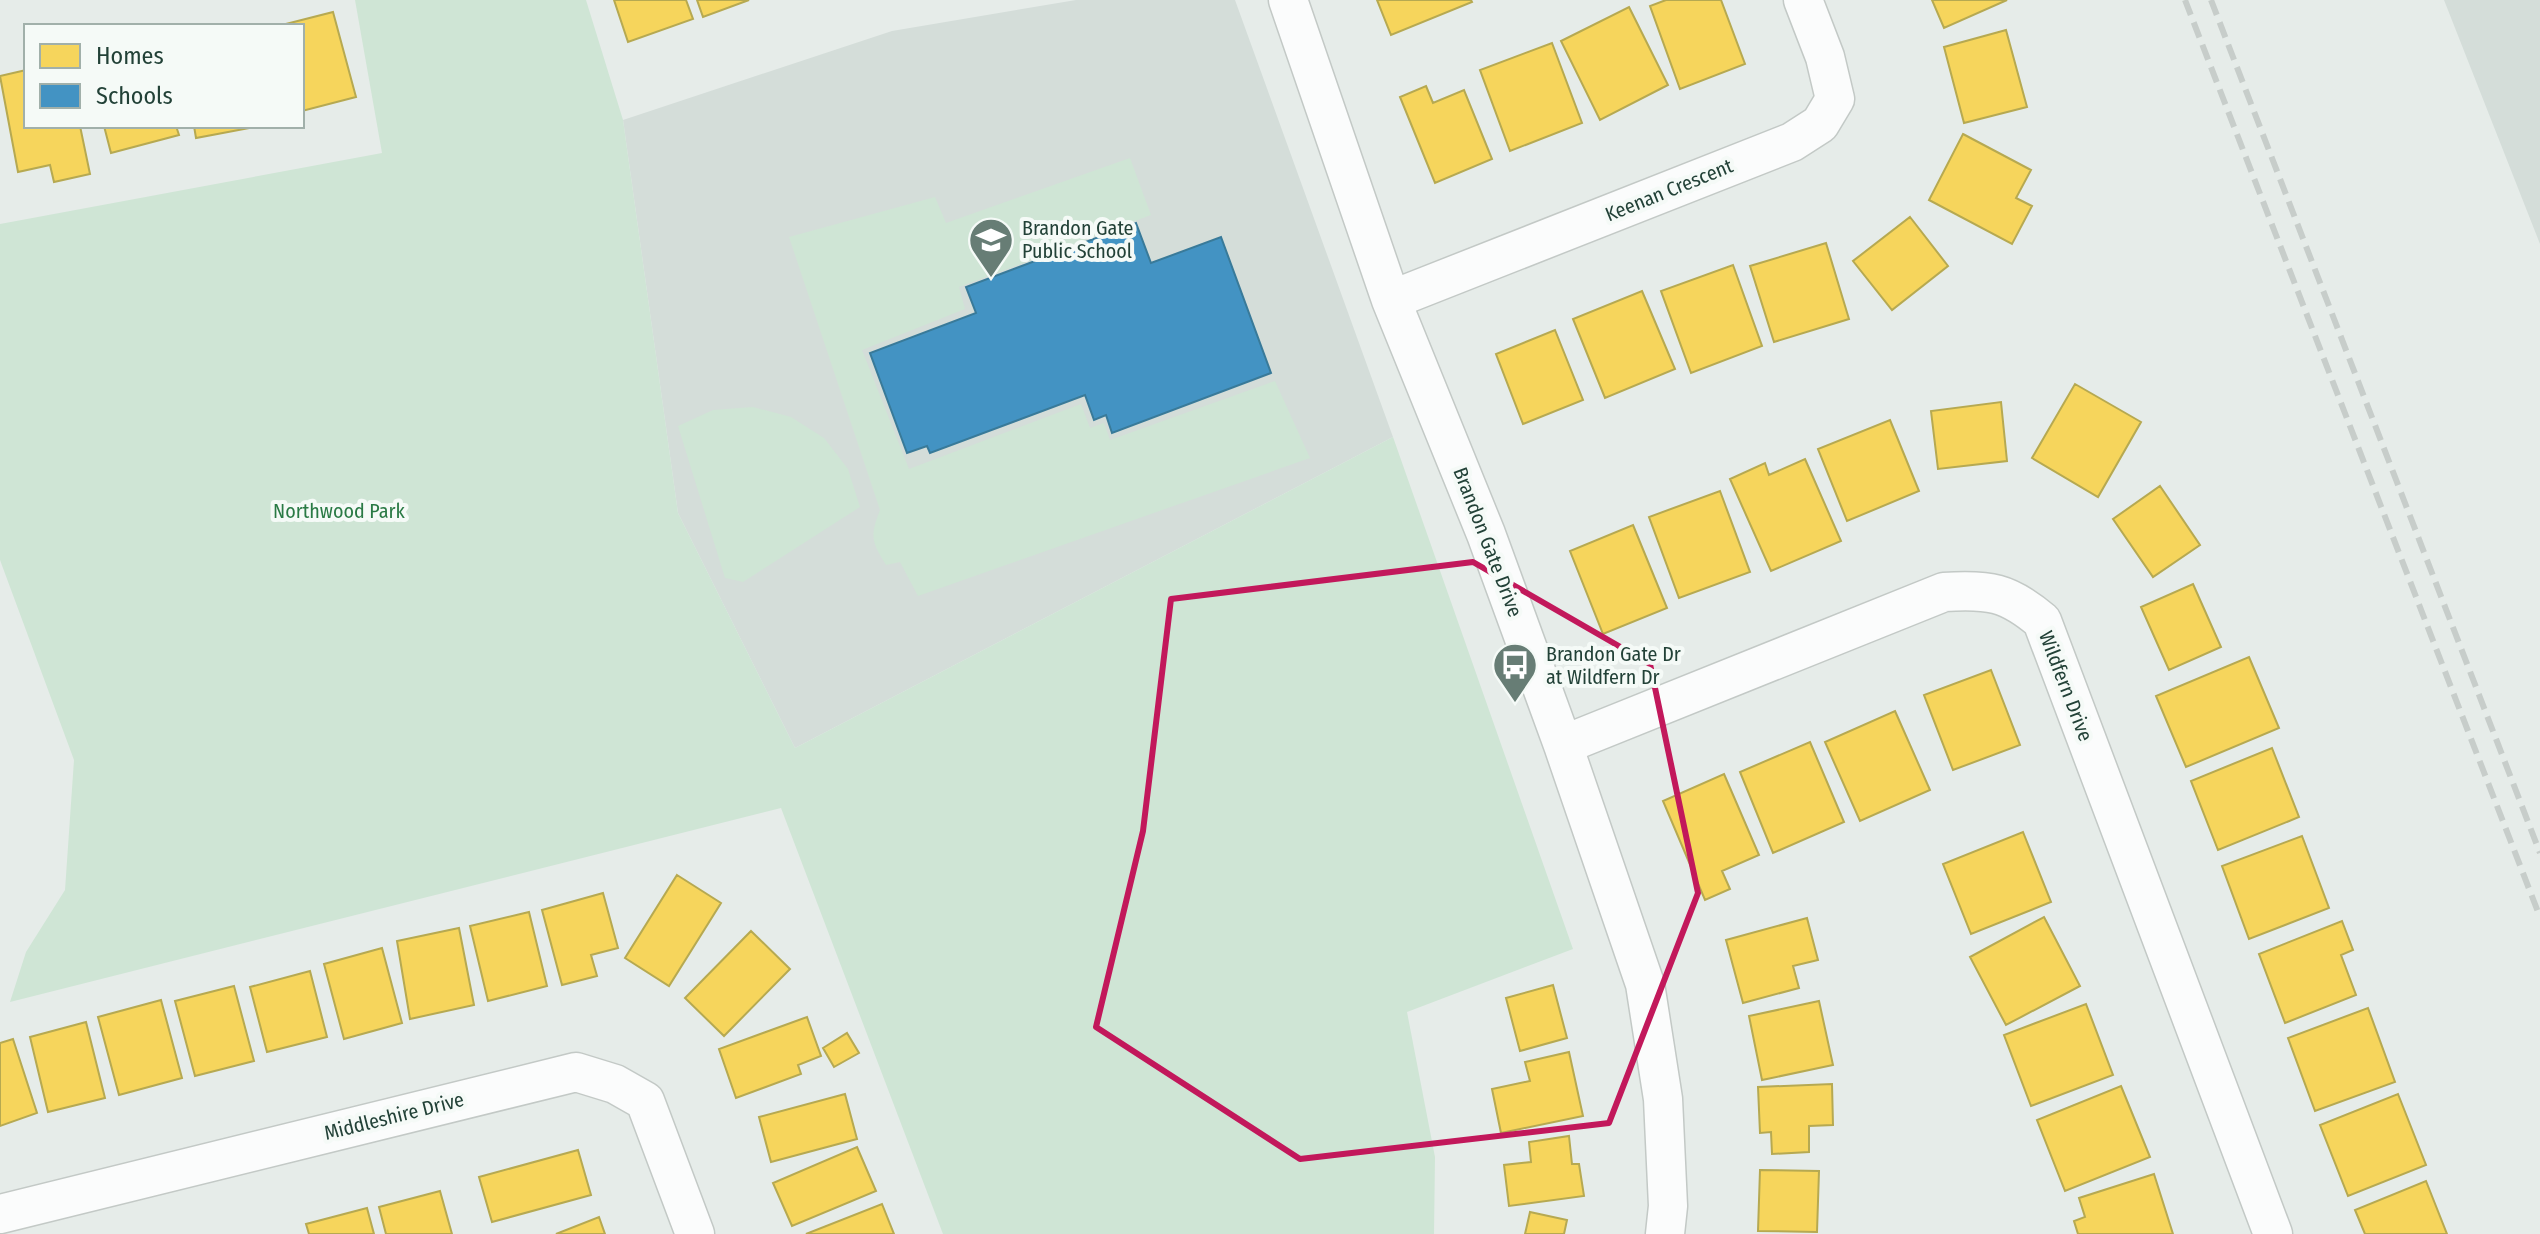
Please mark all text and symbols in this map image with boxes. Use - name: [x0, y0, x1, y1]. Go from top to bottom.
- legend: [24, 24, 304, 128]
- text: Homes: [96, 42, 164, 70]
- text: Schools: [96, 82, 173, 110]
- street label: Keenan Crescent: [1602, 153, 1737, 227]
- school or university icon: Brandon Gate Public School: [967, 216, 1015, 279]
- place label: Brandon Gate Public School: [1022, 216, 1134, 263]
- street label: Brandon Gate Drive: [1448, 464, 1528, 620]
- park label: Northwood Park: [273, 499, 406, 523]
- street label: Wildfern Drive: [2034, 627, 2098, 745]
- bus stop icon: Brandon Gate Dr at Wildfern Dr: [1491, 641, 1539, 704]
- place label: Brandon Gate Dr at Wildfern Dr: [1546, 642, 1681, 689]
- street label: Middleshire Drive: [322, 1087, 466, 1145]

